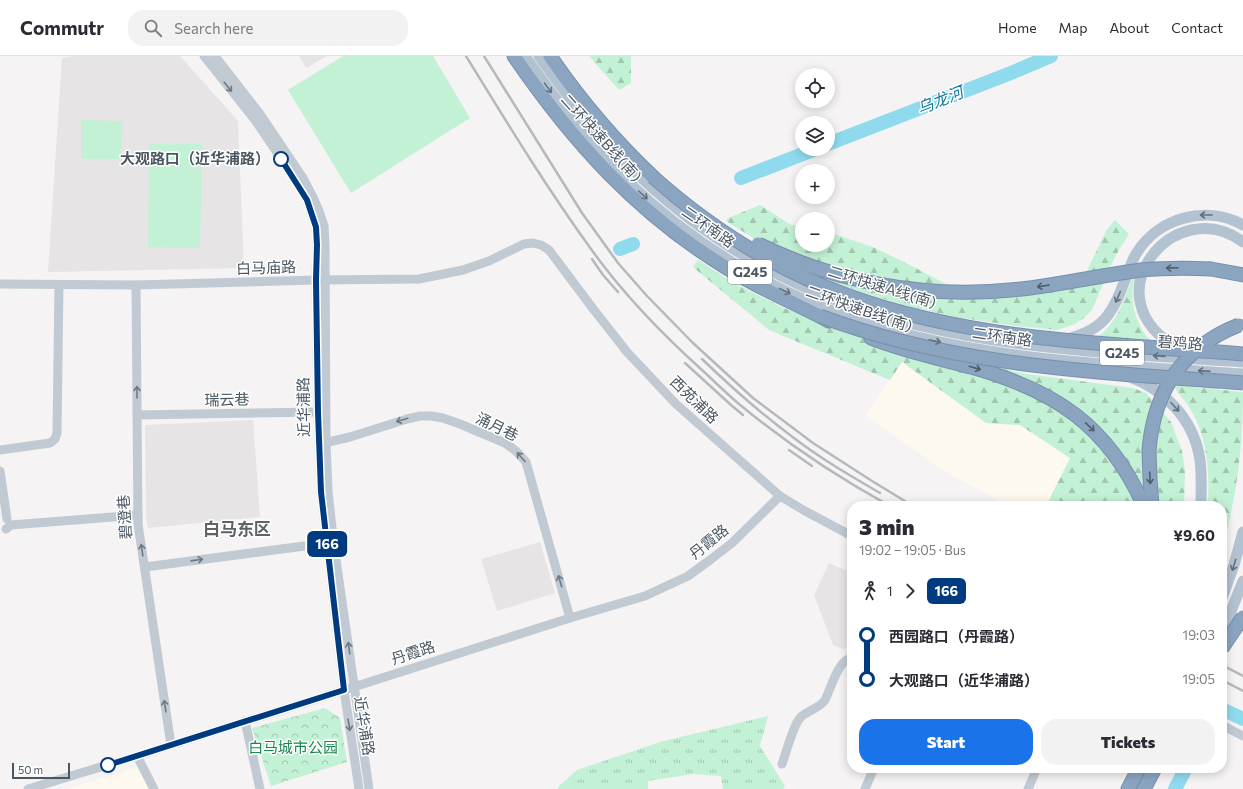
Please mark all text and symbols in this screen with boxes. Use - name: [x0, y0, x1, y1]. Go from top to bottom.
- search box: [128, 10, 408, 46]
- text: Commutr: [20, 16, 104, 39]
- icon: search: [142, 17, 164, 39]
- text: Search here: [174, 19, 254, 37]
- text: Home: [998, 19, 1037, 36]
- text: Map: [1059, 19, 1087, 36]
- text: About: [1109, 19, 1149, 36]
- text: Contact: [1171, 19, 1223, 36]
- map controls: [795, 68, 835, 252]
- button: locate: [795, 68, 835, 108]
- one-way arrow: [224, 81, 233, 92]
- water label: 乌龙河: [914, 81, 968, 117]
- one-way arrow: [544, 82, 552, 93]
- street label: 二环快速B线(南): [558, 90, 646, 185]
- button: layers: [795, 116, 835, 156]
- place label: 大观路口（近华浦路）: [120, 149, 270, 167]
- marker: 大观路口（近华浦路）: [273, 151, 289, 167]
- button: +: [795, 164, 835, 204]
- one-way arrow: [638, 191, 648, 200]
- street label: 二环南路: [679, 202, 738, 251]
- one-way arrow: [1200, 211, 1213, 219]
- button: −: [795, 212, 835, 252]
- street label: 白马庙路: [236, 257, 296, 277]
- road number: G245: [728, 260, 772, 284]
- street label: 二环快速A线(南): [826, 261, 938, 311]
- one-way arrow: [1166, 265, 1179, 272]
- street label: 二环快速B线(南): [804, 281, 915, 335]
- one-way arrow: [1037, 282, 1050, 290]
- one-way arrow: [779, 288, 791, 295]
- one-way arrow: [1114, 290, 1121, 302]
- street label: 二环南路: [971, 323, 1033, 349]
- street label: 碧鸡路: [1157, 331, 1203, 353]
- one-way arrow: [928, 337, 941, 345]
- road number: G245: [1100, 341, 1144, 365]
- one-way arrow: [1153, 353, 1166, 360]
- one-way arrow: [969, 365, 982, 372]
- one-way arrow: [1198, 367, 1211, 375]
- street label: 西苑浦路: [667, 372, 723, 427]
- street label: 近华浦路: [293, 377, 313, 437]
- one-way arrow: [133, 386, 140, 399]
- street label: 瑞云巷: [204, 390, 250, 408]
- one-way arrow: [1170, 402, 1180, 412]
- street label: 涌月巷: [473, 408, 522, 444]
- one-way arrow: [396, 417, 409, 424]
- one-way arrow: [1085, 422, 1095, 432]
- one-way arrow: [517, 452, 526, 462]
- one-way arrow: [1146, 471, 1153, 484]
- street label: 碧澄巷: [113, 494, 135, 540]
- text: 3 min: [859, 513, 915, 540]
- district label: 白马东区: [203, 518, 271, 539]
- street label: 丹霞路: [685, 520, 732, 562]
- text: ¥9.60: [1173, 526, 1215, 544]
- line badge: 166: [304, 531, 350, 557]
- text: 166: [315, 535, 339, 552]
- text: 19:02 – 19:05 · Bus: [859, 542, 966, 558]
- one-way arrow: [138, 544, 146, 557]
- one-way arrow: [190, 556, 203, 564]
- one-way arrow: [1229, 559, 1237, 571]
- one-way arrow: [555, 574, 563, 587]
- icon: walk: [859, 580, 881, 602]
- icon: forward: [899, 580, 921, 602]
- text: 166: [935, 582, 958, 599]
- text: 1: [887, 583, 893, 599]
- text: 西园路口（丹霞路）: [889, 627, 1024, 645]
- text: 19:03: [1183, 627, 1215, 643]
- street label: 丹霞路: [389, 637, 437, 668]
- one-way arrow: [345, 642, 353, 655]
- text: 大观路口（近华浦路）: [889, 671, 1039, 689]
- text: 19:05: [1183, 671, 1215, 687]
- street label: 近华浦路: [351, 695, 379, 757]
- one-way arrow: [161, 700, 169, 713]
- one-way arrow: [345, 719, 353, 732]
- button: Start: [859, 719, 1033, 765]
- button: Tickets: [1041, 719, 1215, 765]
- park label: 白马城市公园: [248, 738, 338, 756]
- unlabelled marker: [100, 757, 116, 773]
- scale bar: [12, 761, 70, 780]
- text: 50 m: [18, 763, 43, 776]

